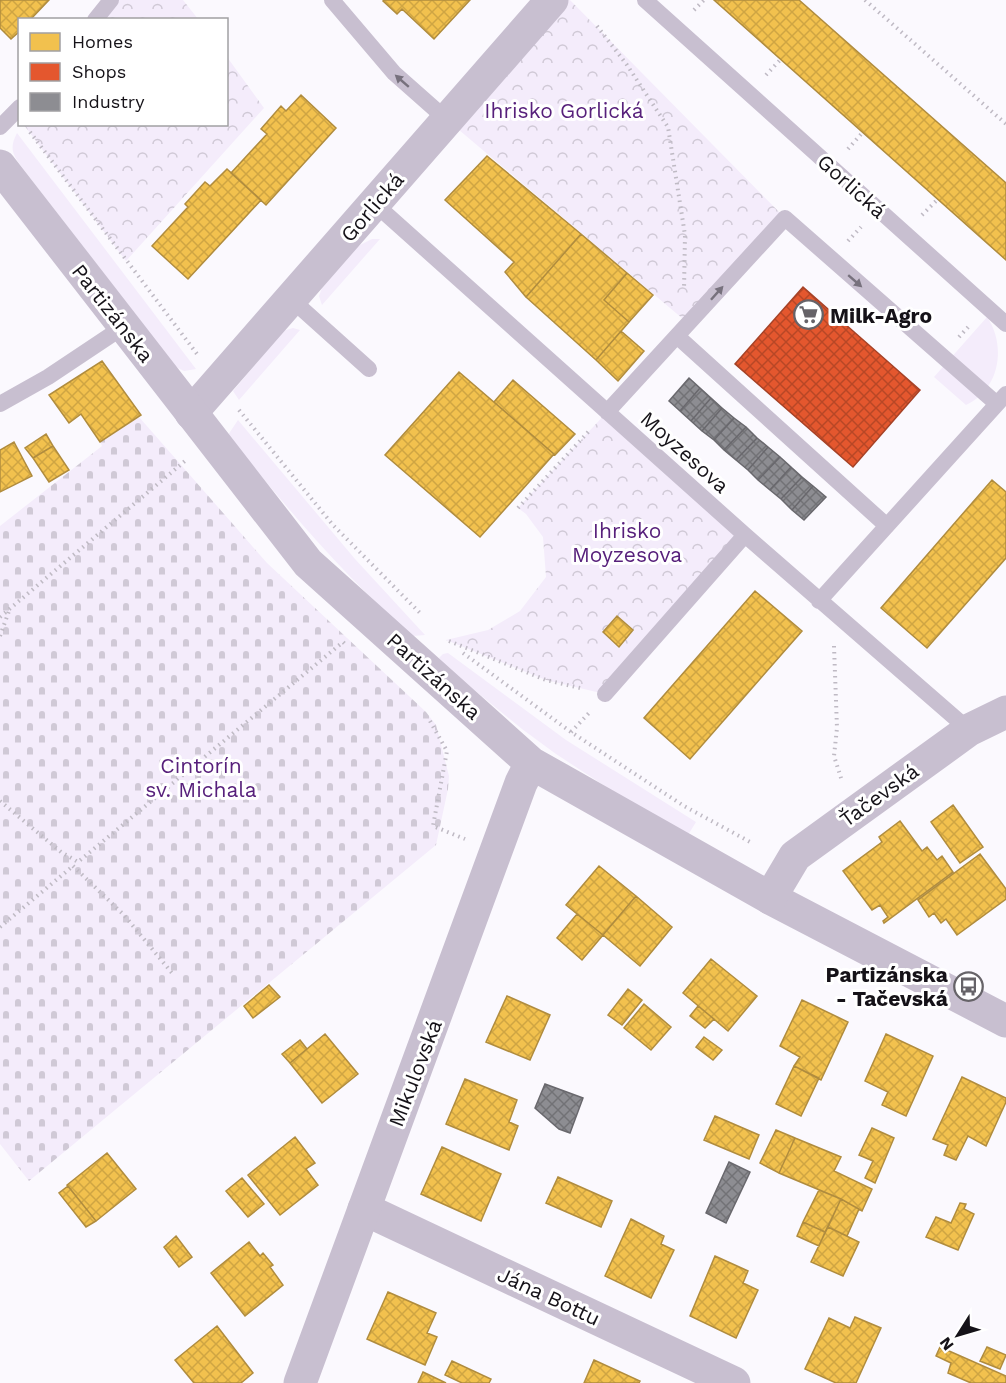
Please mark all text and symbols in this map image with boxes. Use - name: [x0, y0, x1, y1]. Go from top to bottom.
- legend: [18, 18, 228, 126]
- text: Homes: [72, 31, 133, 52]
- text: Shops: [72, 61, 126, 82]
- one-way arrow: [395, 75, 410, 88]
- text: Industry: [72, 91, 145, 112]
- park label: Ihrisko Gorlická: [484, 98, 644, 123]
- street label: Gorlická: [813, 149, 892, 223]
- street label: Gorlická: [335, 167, 409, 247]
- street label: Partizánska: [67, 259, 159, 367]
- one-way arrow: [848, 274, 863, 288]
- one-way arrow: [710, 286, 723, 301]
- supermarket icon: Milk-Agro: [793, 299, 825, 331]
- place label: Milk-Agro: [830, 303, 932, 328]
- street label: Moyzesova: [636, 406, 734, 498]
- park label: Ihrisko Moyzesova: [572, 518, 682, 567]
- street label: Partizánska: [382, 627, 486, 725]
- park label: Cintorín sv. Michala: [145, 753, 257, 802]
- street label: Ťačevská: [835, 758, 923, 832]
- place label: Partizánska - Tačevská: [825, 962, 949, 1011]
- bus stop icon: Partizánska - Tačevská: [953, 970, 985, 1002]
- street label: Mikulovská: [383, 1016, 447, 1130]
- street label: Jána Bottu: [494, 1261, 604, 1331]
- north arrow: [928, 1305, 988, 1365]
- text: N: [935, 1333, 958, 1354]

